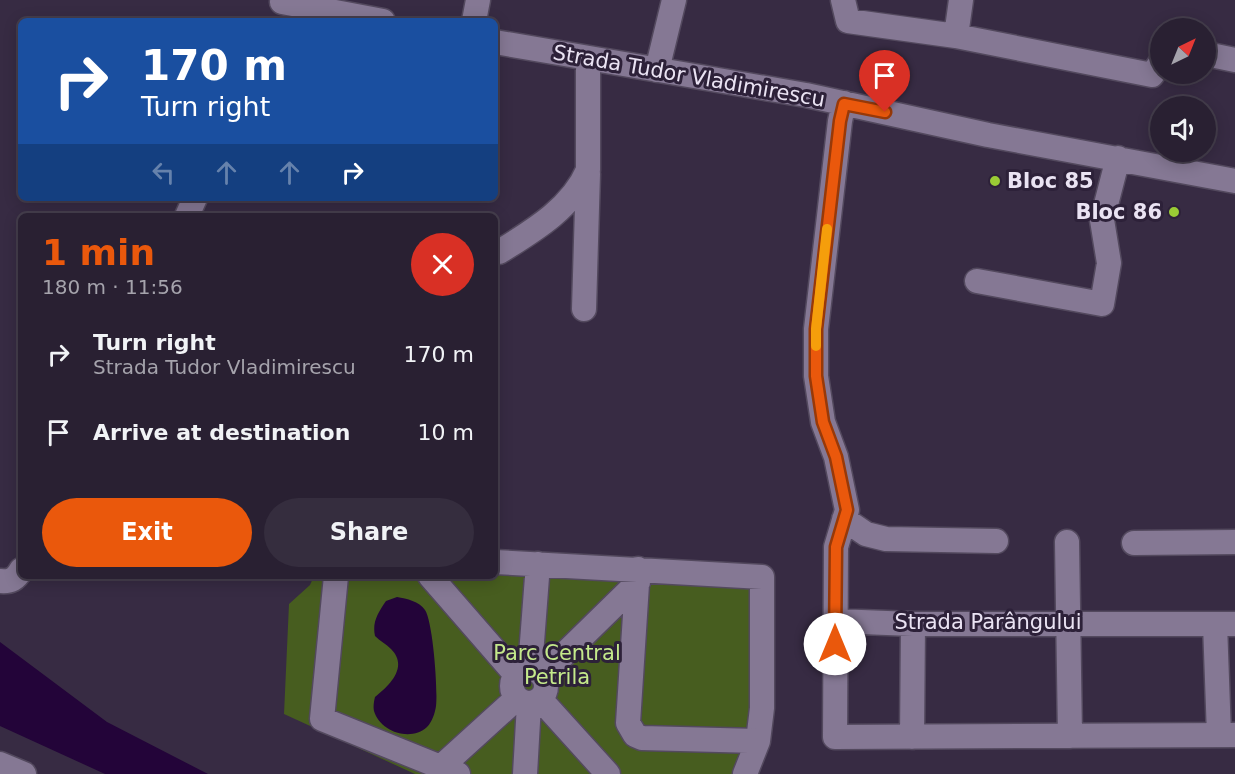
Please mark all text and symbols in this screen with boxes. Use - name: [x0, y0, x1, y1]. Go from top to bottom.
- north arrow: [1150, 18, 1216, 84]
- map controls: [1150, 18, 1216, 162]
- street label: Strada Tudor Vladimirescu: [551, 40, 827, 112]
- text: 170 m: [141, 41, 287, 90]
- icon: right: [42, 42, 120, 120]
- pin: [859, 50, 910, 112]
- icon: arrive: [868, 59, 901, 92]
- text: Turn right: [141, 91, 270, 122]
- button: sound: [1150, 96, 1216, 162]
- icon: left: [147, 156, 180, 189]
- icon: ahead: [210, 156, 243, 189]
- icon: ahead: [273, 156, 306, 189]
- icon: right: [336, 156, 369, 189]
- place label: Bloc 85: [1007, 169, 1094, 193]
- marker: Bloc 85: [988, 174, 1002, 188]
- place label: Bloc 86: [1075, 200, 1162, 224]
- marker: Bloc 86: [1167, 205, 1181, 219]
- text: 1 min: [42, 232, 155, 273]
- button: close: [411, 233, 474, 296]
- text: 180 m · 11:56: [42, 275, 183, 299]
- text: Turn right: [93, 330, 216, 355]
- icon: right: [42, 338, 75, 371]
- text: 170 m: [404, 342, 474, 367]
- text: Strada Tudor Vladimirescu: [93, 355, 356, 379]
- icon: arrive: [42, 416, 75, 449]
- text: Arrive at destination: [93, 420, 350, 445]
- text: 10 m: [418, 420, 474, 445]
- button: Exit: [42, 498, 252, 567]
- button: Share: [264, 498, 474, 567]
- street label: Strada Parângului: [895, 610, 1081, 634]
- position arrow: [803, 612, 867, 676]
- park label: Parc Central Petrila: [493, 641, 621, 689]

